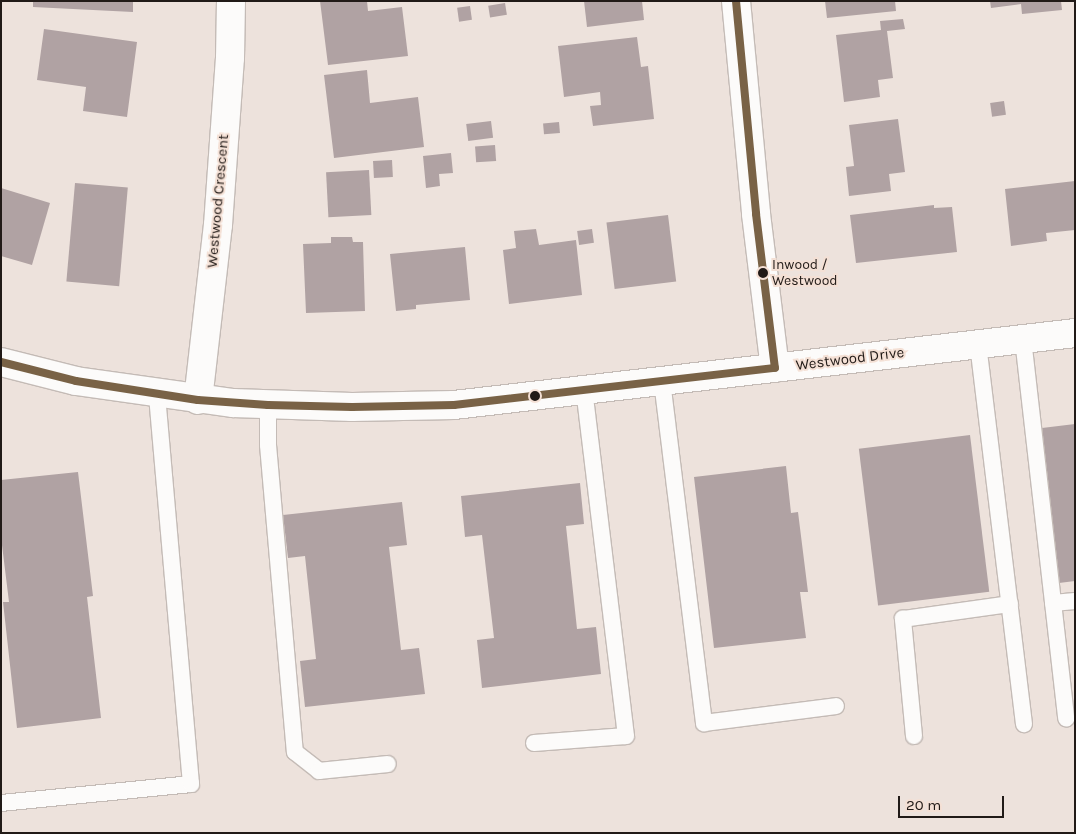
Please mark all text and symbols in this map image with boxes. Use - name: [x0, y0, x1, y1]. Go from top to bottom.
- street label: Westwood Crescent: [203, 133, 233, 269]
- place label: Inwood / Westwood: [772, 257, 838, 290]
- marker: Inwood / Westwood: [758, 268, 768, 278]
- street label: Westwood Drive: [795, 343, 905, 375]
- unlabelled marker: [530, 391, 540, 401]
- scale bar: [901, 786, 1007, 818]
- text: 20 m: [906, 796, 941, 814]

